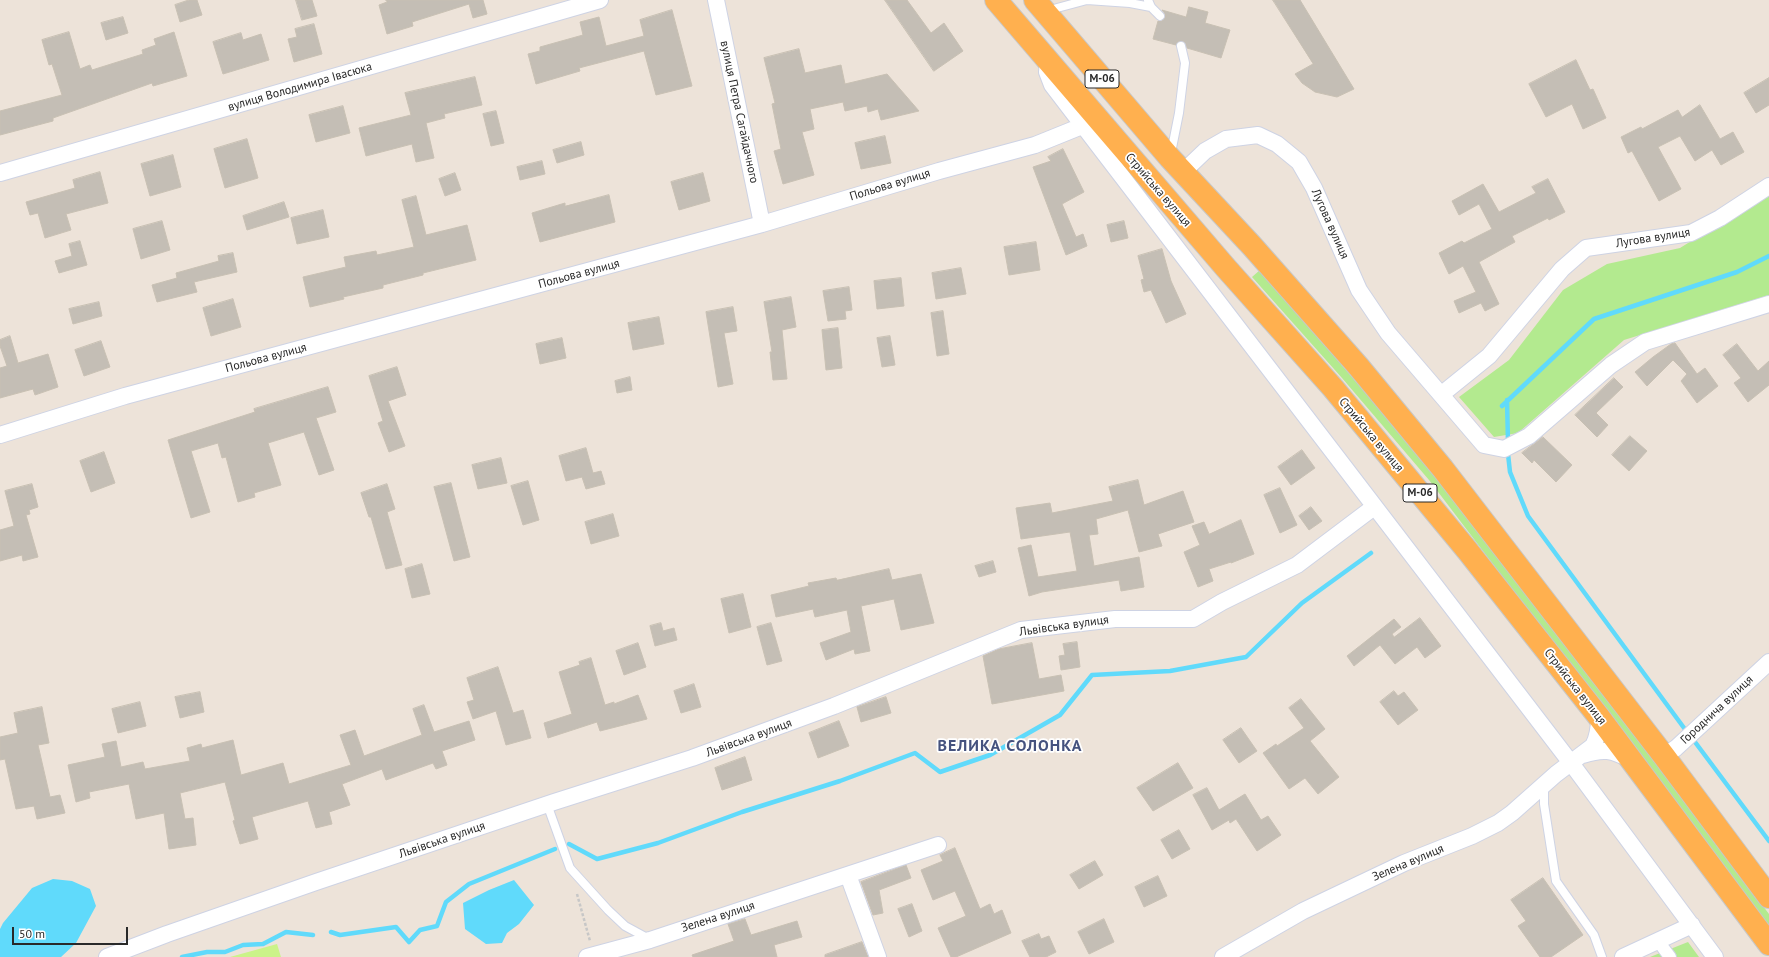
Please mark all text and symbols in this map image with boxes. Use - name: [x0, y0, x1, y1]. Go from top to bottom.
- street label: вулиця Петра Сагайдачного: [717, 39, 761, 185]
- street label: вулиця Володимира Івасюка: [226, 59, 374, 115]
- road number: М-06: [1085, 70, 1119, 88]
- street label: Стрийська вулиця: [1122, 150, 1194, 230]
- street label: Польова вулиця: [848, 166, 932, 204]
- street label: Лугова вулиця: [1308, 187, 1352, 261]
- street label: Лугова вулиця: [1615, 225, 1691, 251]
- street label: Польова вулиця: [537, 256, 621, 292]
- street label: Польова вулиця: [224, 340, 308, 376]
- street label: Стрийська вулиця: [1336, 395, 1406, 475]
- road number: М-06: [1403, 484, 1437, 502]
- street label: Львівська вулиця: [1018, 613, 1110, 639]
- street label: Стрийська вулиця: [1541, 646, 1609, 728]
- street label: Городнича вулиця: [1678, 673, 1756, 747]
- street label: Львівська вулиця: [704, 716, 794, 760]
- district label: ВЕЛИКА СОЛОНКА: [937, 736, 1083, 756]
- street label: Львівська вулиця: [397, 818, 487, 862]
- street label: Зелена вулиця: [1370, 841, 1446, 885]
- street label: Зелена вулиця: [679, 898, 757, 936]
- scale bar: [14, 919, 130, 945]
- text: 50 m: [19, 926, 45, 941]

